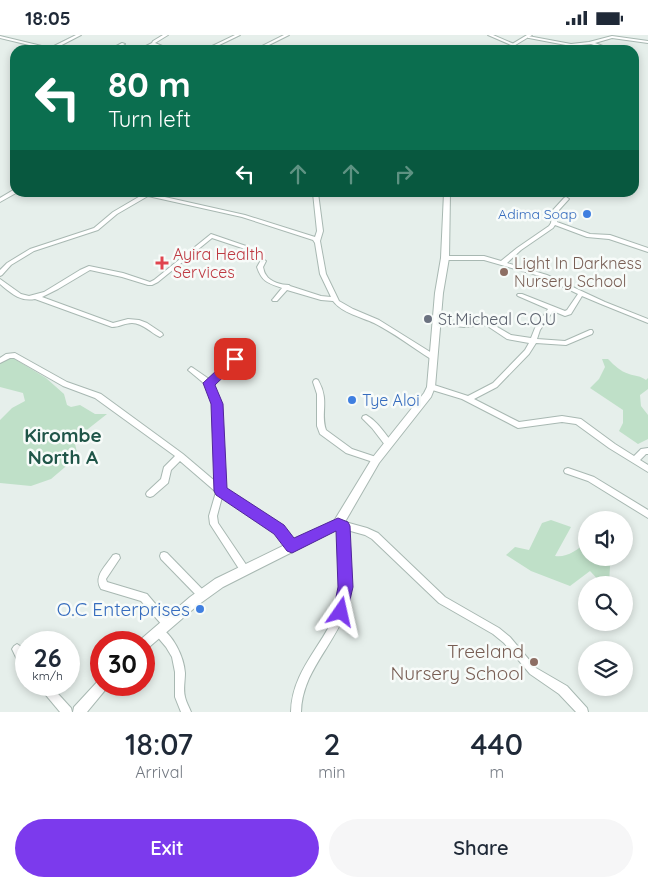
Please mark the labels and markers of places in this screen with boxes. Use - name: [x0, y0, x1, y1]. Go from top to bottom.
- place label: Adima Soap: [498, 205, 577, 223]
- marker: Adima Soap: [581, 208, 593, 220]
- place label: Ayira Health Services: [173, 244, 264, 282]
- place label: Light In Darkness Nursery School: [514, 253, 642, 291]
- marker: Ayira Health Services: [155, 256, 169, 270]
- marker: Light In Darkness Nursery School: [498, 266, 510, 278]
- place label: St.Micheal C.O.U: [438, 309, 556, 329]
- marker: St.Micheal C.O.U: [422, 313, 434, 325]
- pin: [214, 338, 256, 380]
- place label: Tye Aloi: [362, 390, 420, 410]
- marker: Tye Aloi: [346, 394, 358, 406]
- place label: O.C Enterprises: [57, 597, 190, 621]
- marker: O.C Enterprises: [194, 603, 206, 615]
- place label: Treeland Nursery School: [390, 639, 524, 685]
- marker: Treeland Nursery School: [528, 656, 540, 668]

